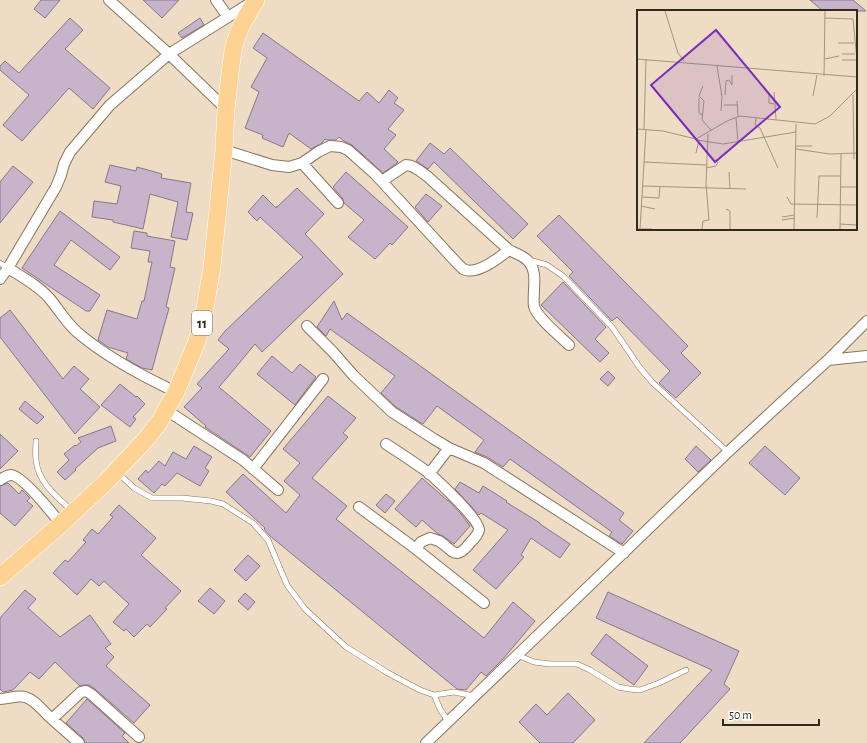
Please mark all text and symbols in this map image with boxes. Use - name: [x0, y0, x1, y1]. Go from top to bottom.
- inset map: [637, 10, 857, 230]
- road number: 11: [192, 311, 212, 335]
- scale bar: [723, 701, 819, 727]
- text: 50 m: [729, 709, 752, 721]

